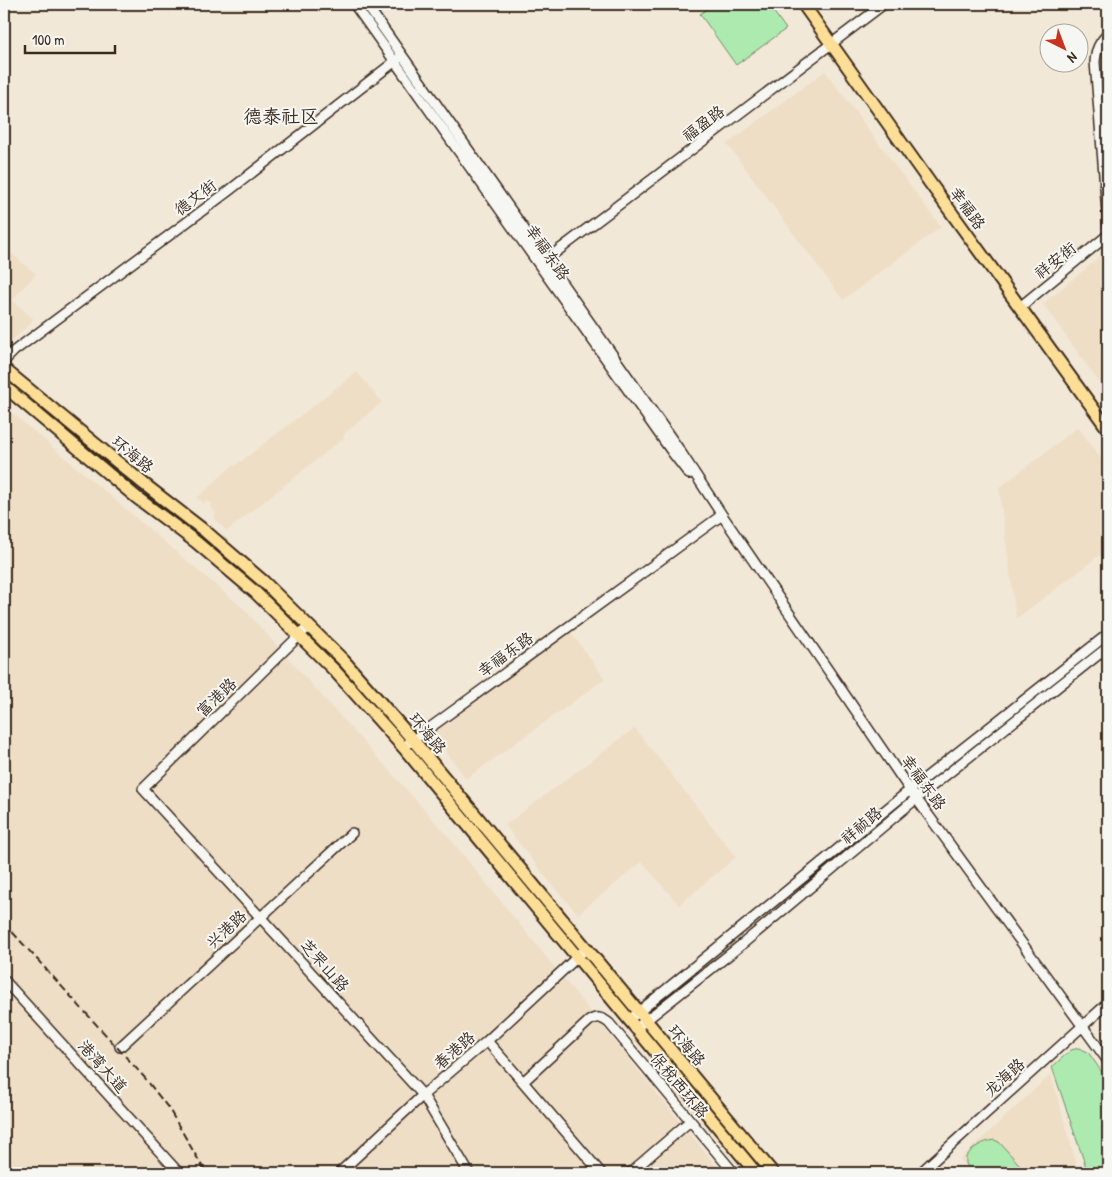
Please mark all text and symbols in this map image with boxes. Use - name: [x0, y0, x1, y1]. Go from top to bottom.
- scale bar: [25, 22, 115, 54]
- north arrow: [1040, 22, 1090, 72]
- text: 100 m: [32, 29, 65, 50]
- text: N: [1064, 48, 1082, 68]
- street label: 福盈路: [677, 100, 729, 146]
- district label: 德泰社区: [243, 103, 319, 129]
- street label: 德文街: [169, 174, 221, 220]
- street label: 幸福路: [945, 182, 991, 234]
- street label: 幸福东路: [521, 219, 575, 285]
- street label: 祥安街: [1029, 236, 1081, 284]
- street label: 环海路: [107, 430, 159, 478]
- street label: 幸福东路: [473, 626, 537, 682]
- street label: 富港路: [191, 672, 241, 722]
- street label: 环海路: [404, 708, 452, 758]
- street label: 幸福东路: [896, 750, 952, 814]
- street label: 祥祯路: [836, 801, 886, 849]
- street label: 兴港路: [201, 905, 251, 953]
- street label: 芝罘山路: [295, 934, 355, 996]
- street label: 环海路: [663, 1020, 711, 1070]
- street label: 春港路: [429, 1026, 479, 1074]
- street label: 港湾大道: [73, 1035, 133, 1097]
- street label: 保税西环路: [646, 1047, 714, 1123]
- street label: 龙海路: [979, 1053, 1029, 1101]

